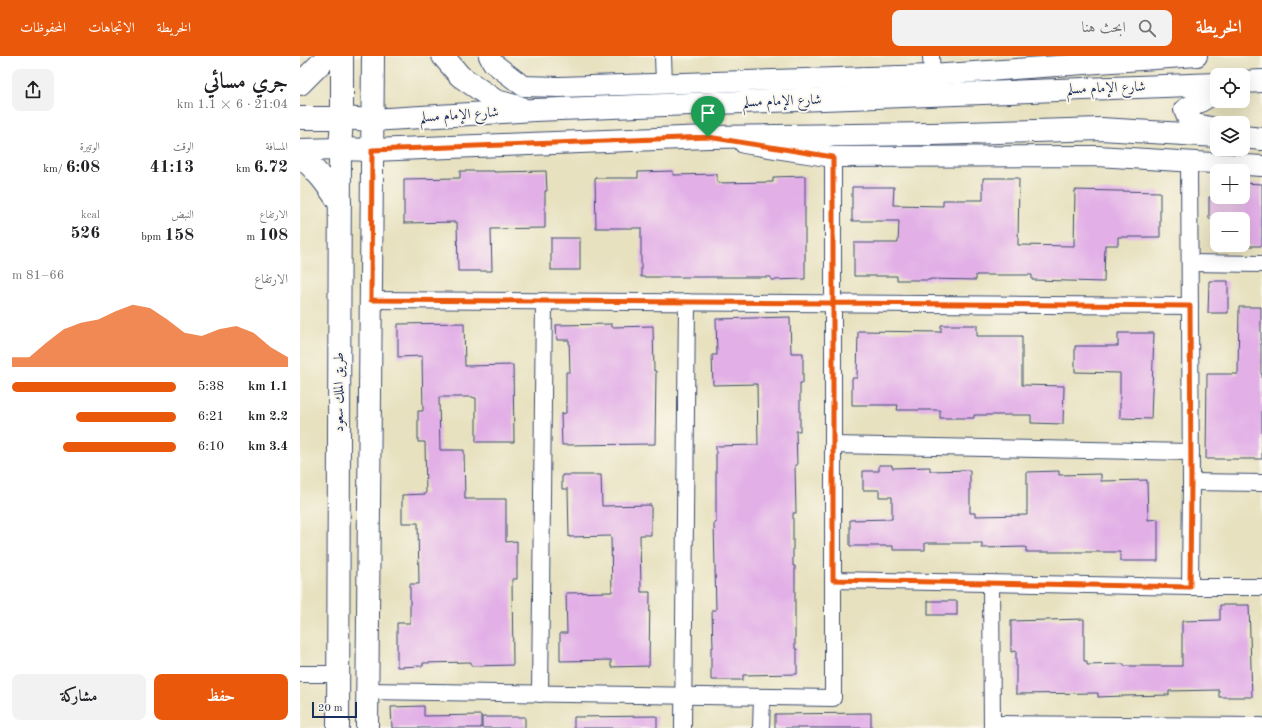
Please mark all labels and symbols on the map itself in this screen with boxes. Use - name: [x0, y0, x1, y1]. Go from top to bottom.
- street label: شارع الإمام مسلم: [1066, 80, 1146, 103]
- street label: شارع الإمام مسلم: [742, 93, 822, 116]
- pin: [691, 96, 725, 137]
- street label: شارع الإمام مسلم: [419, 105, 500, 132]
- street label: طريق الملك سعود: [332, 352, 347, 432]
- scale bar: [312, 700, 357, 719]

